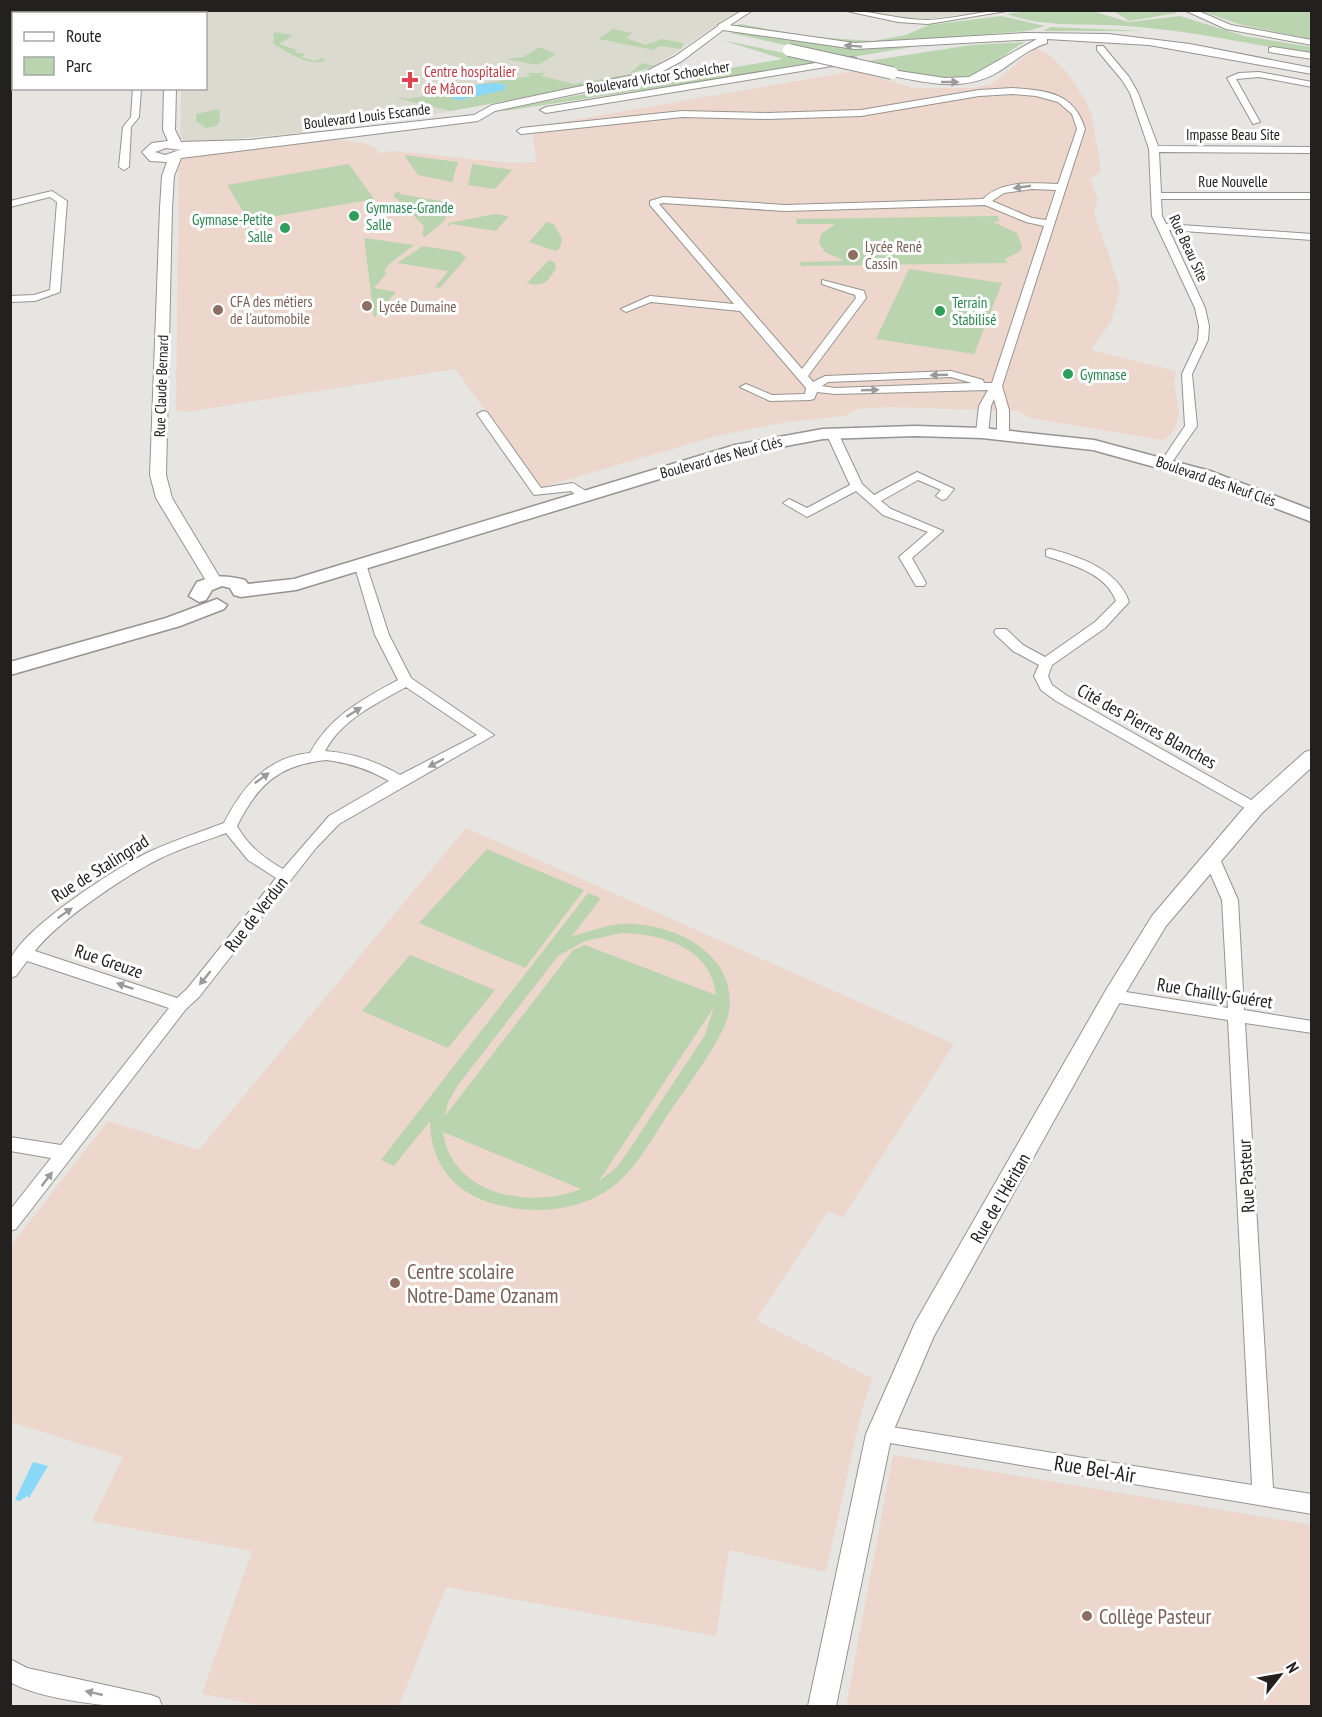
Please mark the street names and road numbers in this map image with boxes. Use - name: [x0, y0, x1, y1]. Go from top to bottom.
- street label: Boulevard Victor Schoelcher: [585, 56, 732, 98]
- street label: Boulevard Louis Escande: [303, 99, 431, 133]
- street label: Impasse Beau Site: [1186, 125, 1280, 144]
- street label: Rue Nouvelle: [1198, 172, 1268, 191]
- street label: Rue Beau Site: [1165, 211, 1213, 285]
- street label: Rue Claude Bernard: [150, 334, 172, 438]
- street label: Boulevard des Neuf Clés: [658, 432, 784, 482]
- street label: Boulevard des Neuf Clés: [1154, 452, 1278, 510]
- street label: Cité des Pierres Blanches: [1073, 678, 1221, 774]
- street label: Rue de Stalingrad: [47, 829, 153, 907]
- street label: Rue de Verdun: [219, 872, 293, 956]
- street label: Rue Greuze: [72, 939, 146, 983]
- street label: Rue Chailly-Guéret: [1156, 973, 1275, 1013]
- street label: Rue Pasteur: [1233, 1139, 1259, 1213]
- street label: Rue de l'Héritan: [965, 1149, 1035, 1247]
- street label: Rue Bel-Air: [1052, 1449, 1138, 1489]

